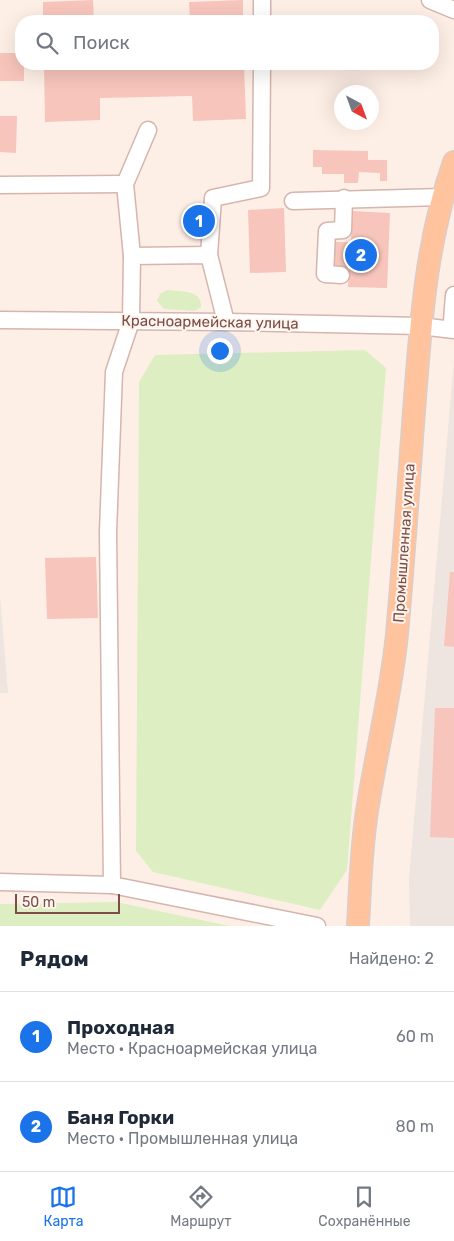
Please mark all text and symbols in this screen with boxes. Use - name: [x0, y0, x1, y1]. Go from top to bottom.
- search box: [15, 15, 439, 70]
- icon: search: [33, 29, 61, 57]
- text: Поиск: [73, 31, 130, 54]
- north arrow: [334, 85, 379, 130]
- pin: 1: [183, 202, 215, 240]
- pin: 2: [345, 236, 377, 274]
- street label: Красноармейская улица: [121, 311, 299, 333]
- your location: [207, 338, 233, 364]
- street label: Промышленная улица: [389, 463, 419, 623]
- scale bar: [15, 891, 120, 914]
- text: 50 m: [22, 894, 55, 911]
- text: Рядом: [20, 946, 89, 971]
- text: Найдено: 2: [349, 949, 434, 968]
- text: Проходная: [67, 1016, 175, 1039]
- text: 1: [32, 1027, 40, 1046]
- text: 60 m: [396, 1027, 434, 1046]
- text: Место · Красноармейская улица: [67, 1039, 317, 1058]
- text: Баня Горки: [67, 1106, 174, 1129]
- text: 2: [31, 1117, 41, 1136]
- text: 80 m: [396, 1117, 434, 1136]
- text: Место · Промышленная улица: [67, 1129, 298, 1148]
- tab: Карта: [43, 1183, 83, 1230]
- tab: Маршрут: [170, 1183, 231, 1230]
- tab: Сохранённые: [318, 1183, 411, 1230]

